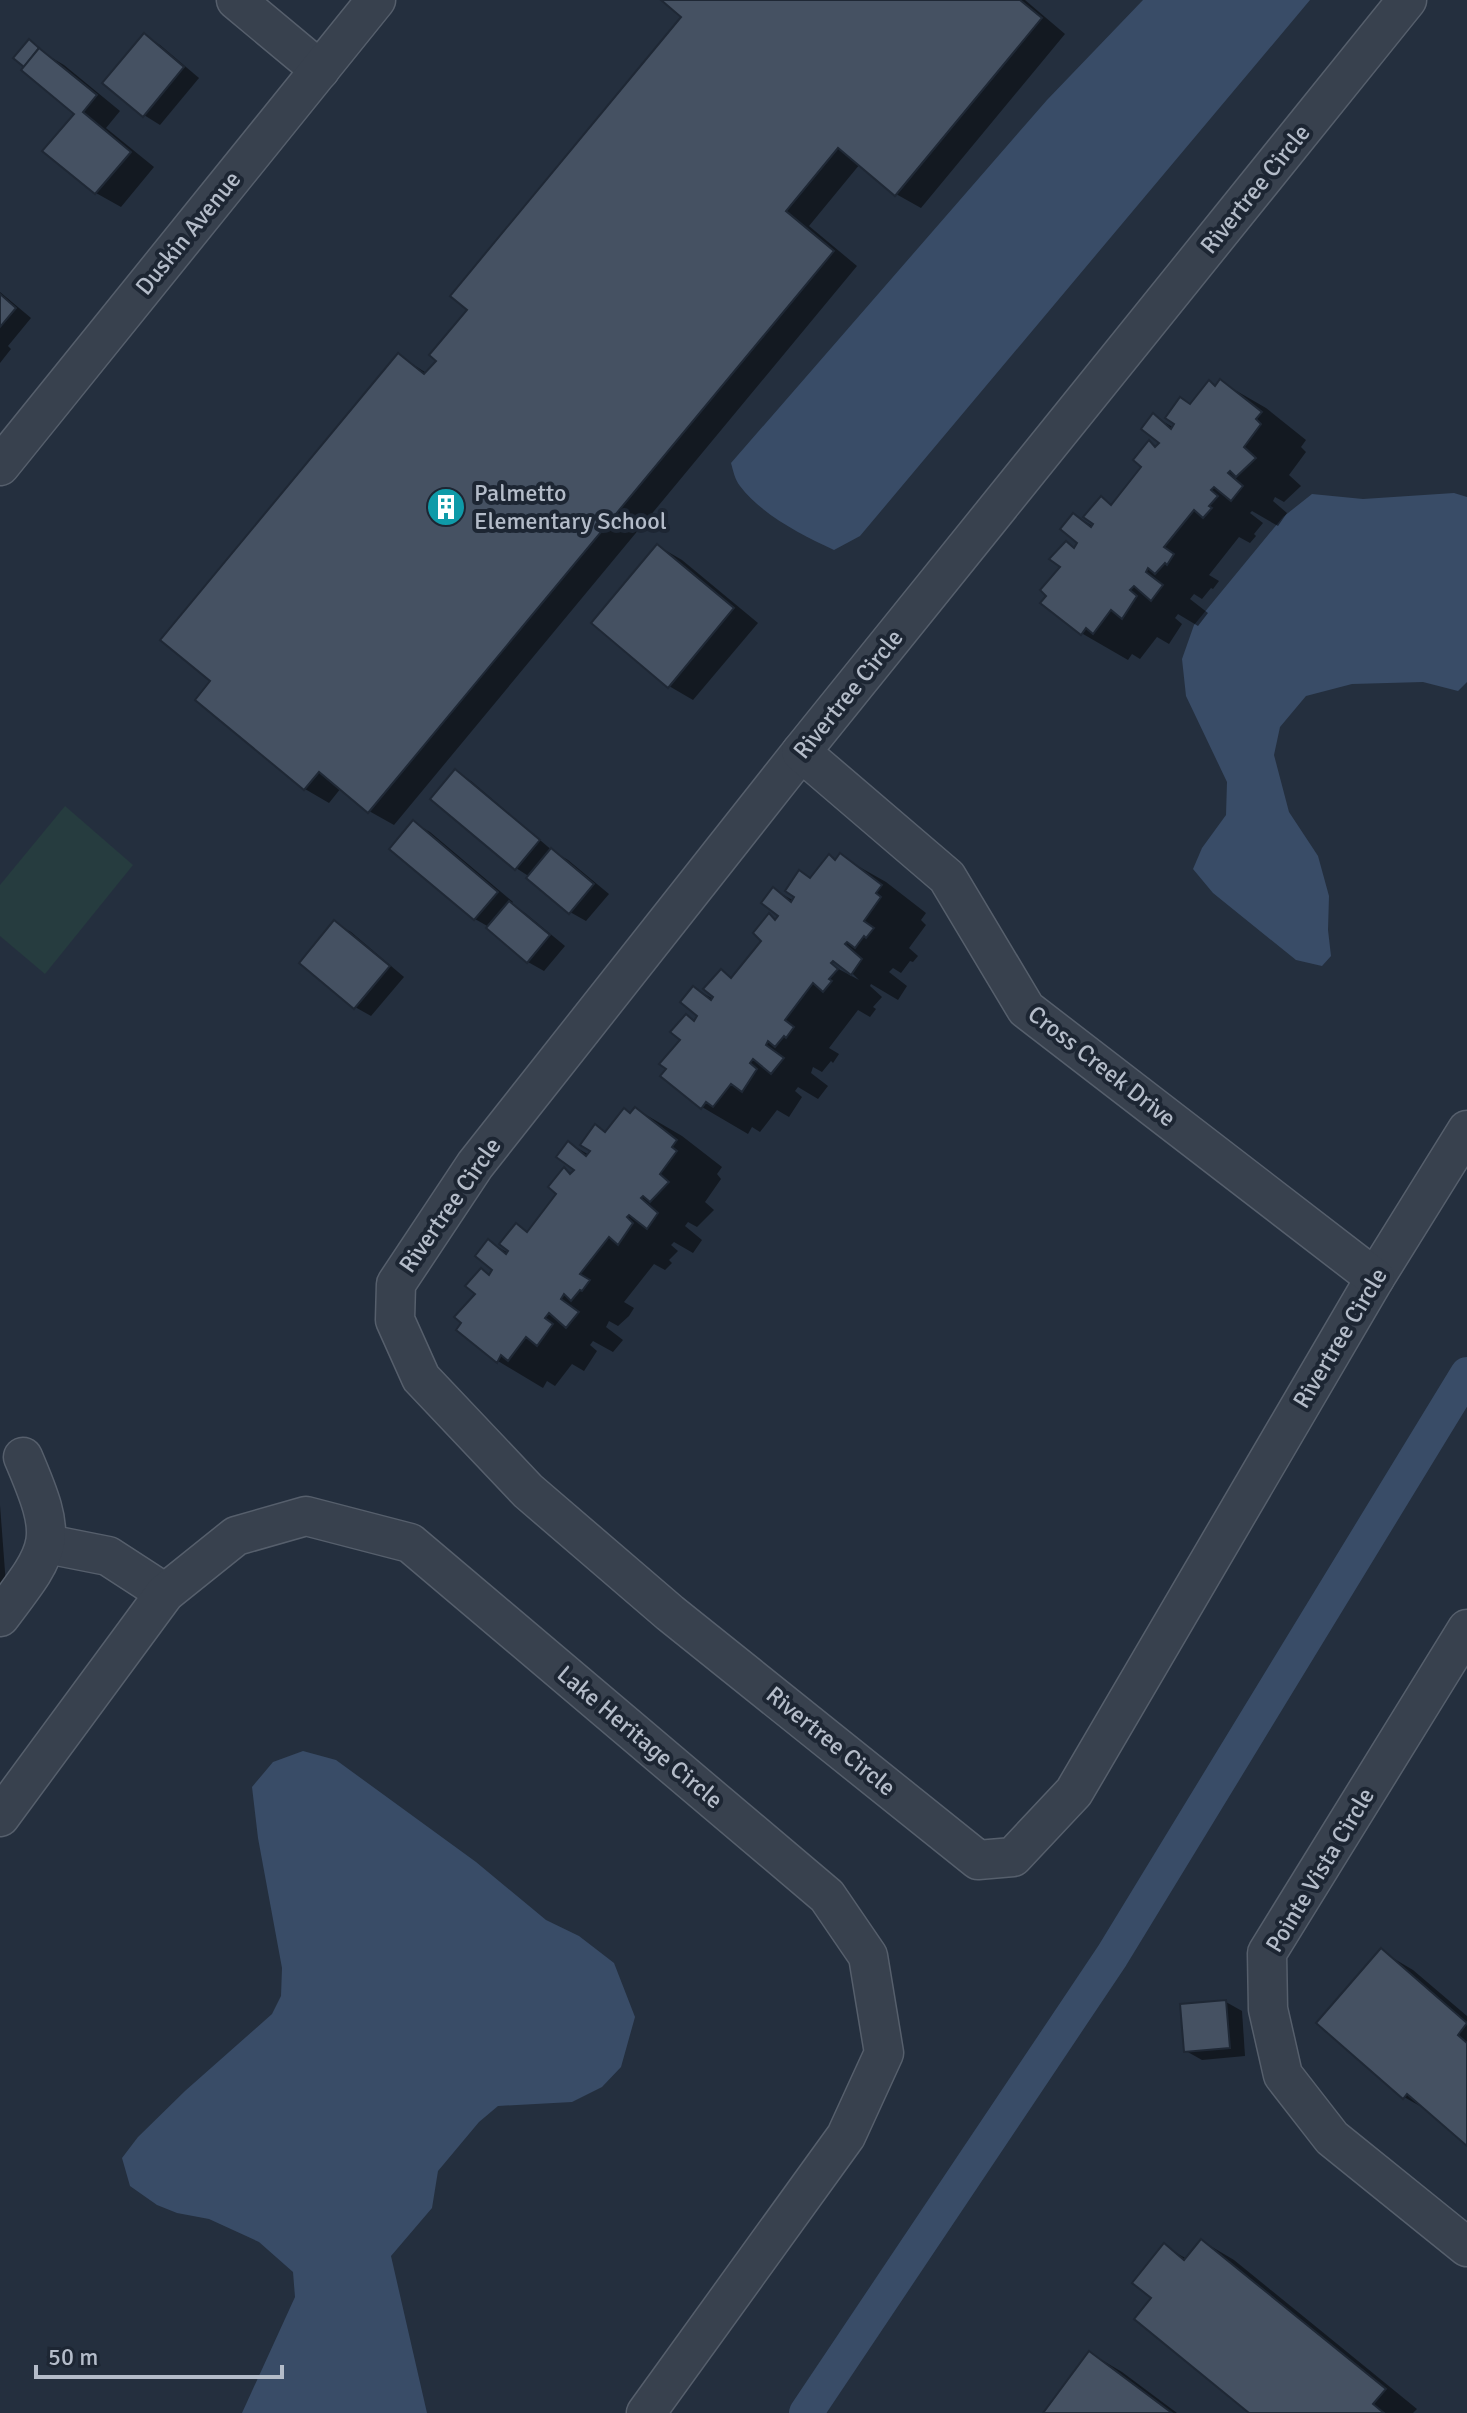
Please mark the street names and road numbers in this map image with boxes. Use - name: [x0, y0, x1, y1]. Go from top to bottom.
- street label: Rivertree Circle: [1194, 118, 1316, 260]
- street label: Duskin Avenue: [129, 165, 247, 301]
- street label: Rivertree Circle: [787, 623, 909, 765]
- street label: Cross Creek Drive: [1022, 999, 1182, 1133]
- street label: Rivertree Circle: [392, 1132, 508, 1278]
- street label: Rivertree Circle: [1286, 1262, 1394, 1414]
- street label: Lake Heritage Circle: [551, 1659, 729, 1815]
- street label: Rivertree Circle: [760, 1680, 902, 1802]
- street label: Pointe Vista Circle: [1259, 1782, 1381, 1958]

